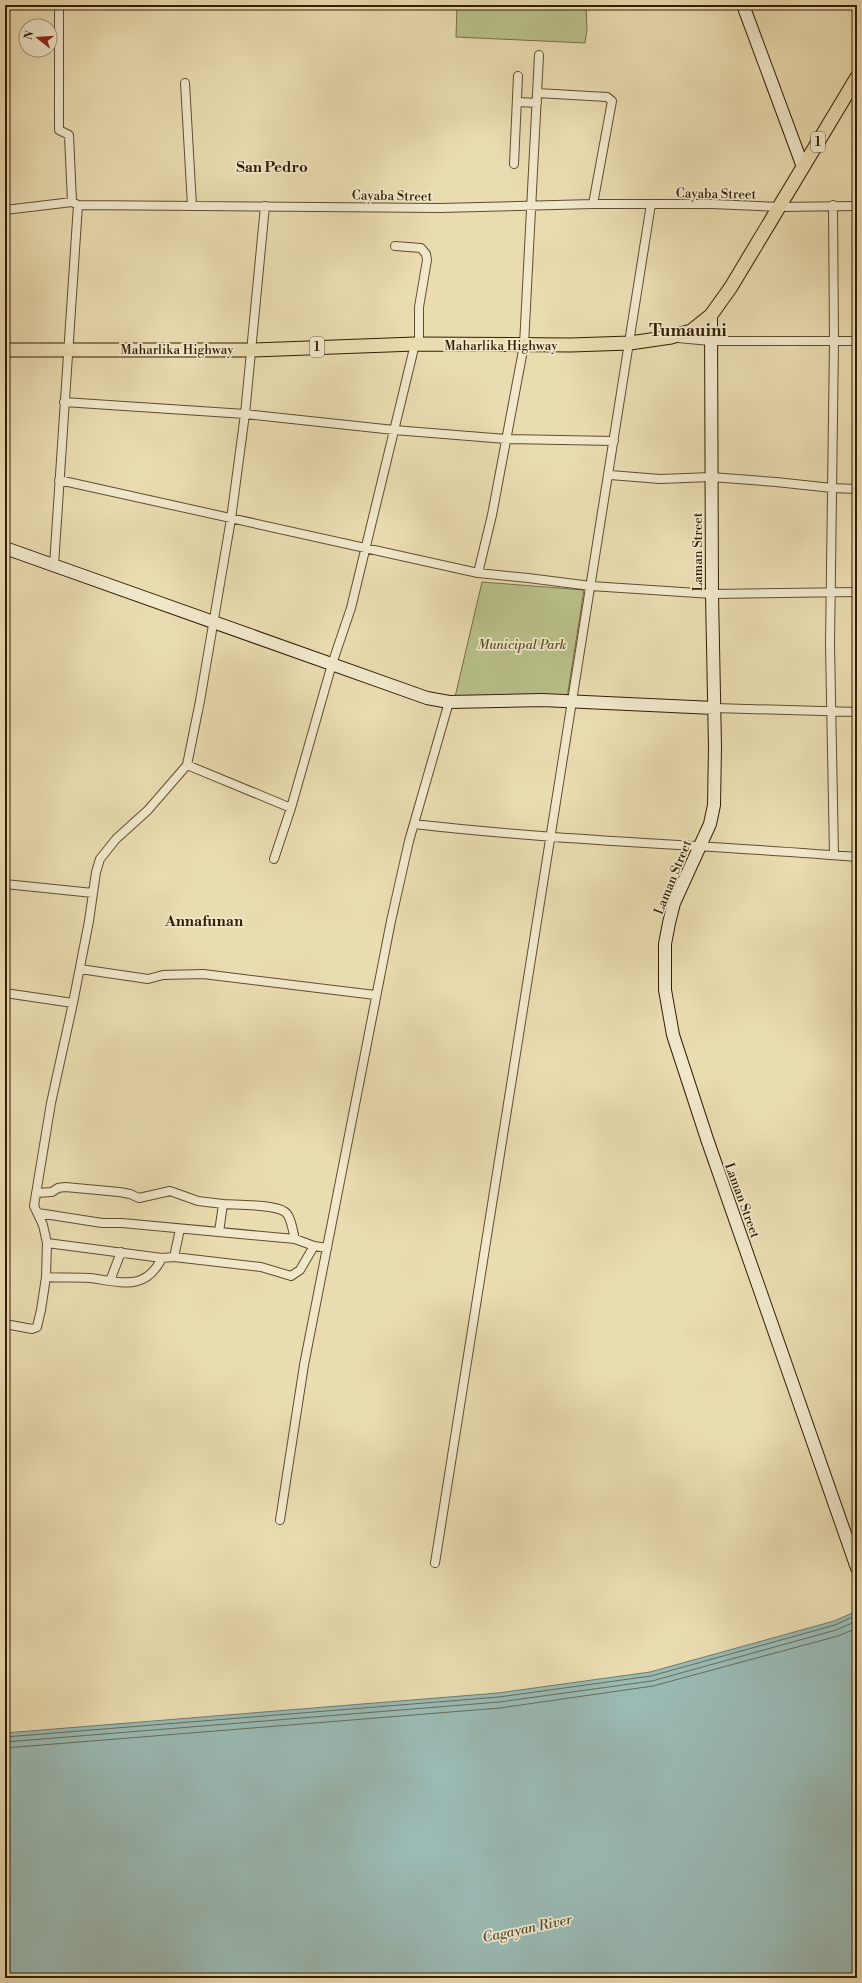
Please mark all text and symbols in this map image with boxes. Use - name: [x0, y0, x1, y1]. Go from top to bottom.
- north arrow: [18, 18, 58, 58]
- text: N: [21, 29, 37, 42]
- road number: 1: [811, 132, 825, 152]
- district label: San Pedro: [236, 158, 308, 177]
- street label: Cayaba Street: [676, 185, 757, 203]
- street label: Cayaba Street: [352, 187, 433, 205]
- district label: Tumauini: [649, 320, 727, 342]
- road number: 1: [310, 337, 324, 357]
- street label: Maharlika Highway: [444, 338, 558, 354]
- street label: Maharlika Highway: [120, 342, 234, 358]
- street label: Laman Street: [690, 512, 706, 591]
- park label: Municipal Park: [478, 637, 566, 653]
- street label: Laman Street: [651, 837, 695, 917]
- district label: Annafunan: [164, 912, 244, 931]
- street label: Laman Street: [721, 1161, 763, 1241]
- water label: Cagayan River: [481, 1911, 575, 1947]

